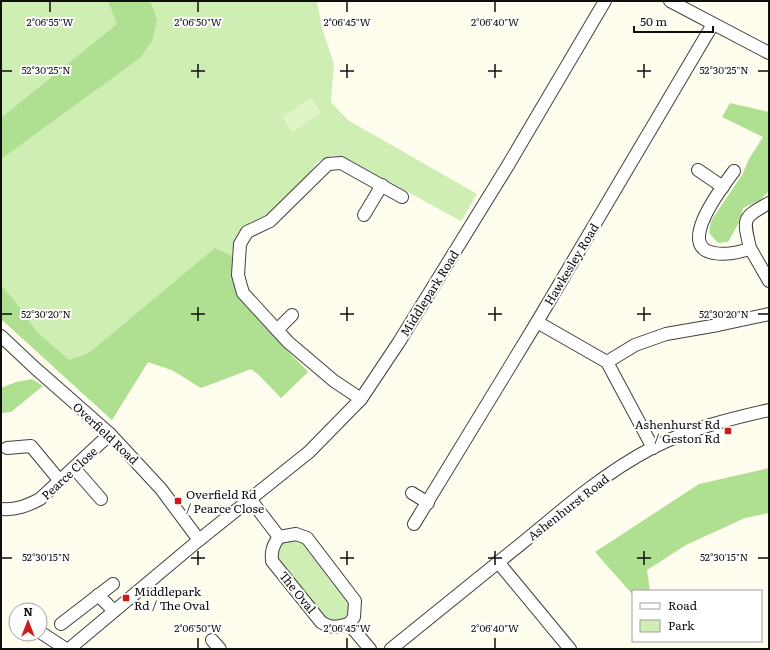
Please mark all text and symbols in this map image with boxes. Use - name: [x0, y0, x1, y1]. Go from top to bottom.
- scale bar: [634, 8, 713, 34]
- text: 50 m: [640, 12, 667, 30]
- text: 2°06'55"W: [27, 14, 73, 29]
- text: 2°06'50"W: [174, 14, 222, 29]
- text: 2°06'45"W: [323, 14, 371, 29]
- text: 2°06'40"W: [471, 14, 519, 29]
- text: 52°30'25"N: [21, 62, 71, 77]
- text: 52°30'25"N: [699, 62, 749, 77]
- street label: Hawkesley Road: [539, 219, 603, 309]
- street label: Middlepark Road: [395, 246, 463, 340]
- text: 52°30'20"N: [21, 306, 71, 321]
- text: 52°30'20"N: [699, 306, 749, 321]
- street label: Overfield Road: [69, 398, 143, 469]
- place label: Ashenhurst Rd / Geston Rd: [635, 415, 721, 447]
- marker: Ashenhurst Rd / Geston Rd: [723, 426, 733, 436]
- street label: Pearce Close: [37, 442, 101, 504]
- street label: Ashenhurst Road: [524, 469, 613, 544]
- place label: Overfield Rd / Pearce Close: [186, 485, 264, 517]
- marker: Overfield Rd / Pearce Close: [173, 496, 183, 506]
- text: 52°30'15"N: [22, 549, 70, 564]
- text: 52°30'15"N: [700, 549, 748, 564]
- street label: The Oval: [275, 567, 321, 617]
- place label: Middlepark Rd / The Oval: [134, 582, 209, 614]
- legend: [632, 590, 762, 642]
- marker: Middlepark Rd / The Oval: [121, 593, 131, 603]
- text: Road: [668, 596, 698, 614]
- north arrow: [8, 602, 48, 642]
- text: N: [23, 603, 33, 619]
- text: Park: [668, 616, 695, 634]
- text: 2°06'50"W: [174, 620, 222, 635]
- text: 2°06'45"W: [323, 620, 371, 635]
- text: 2°06'40"W: [471, 620, 519, 635]

